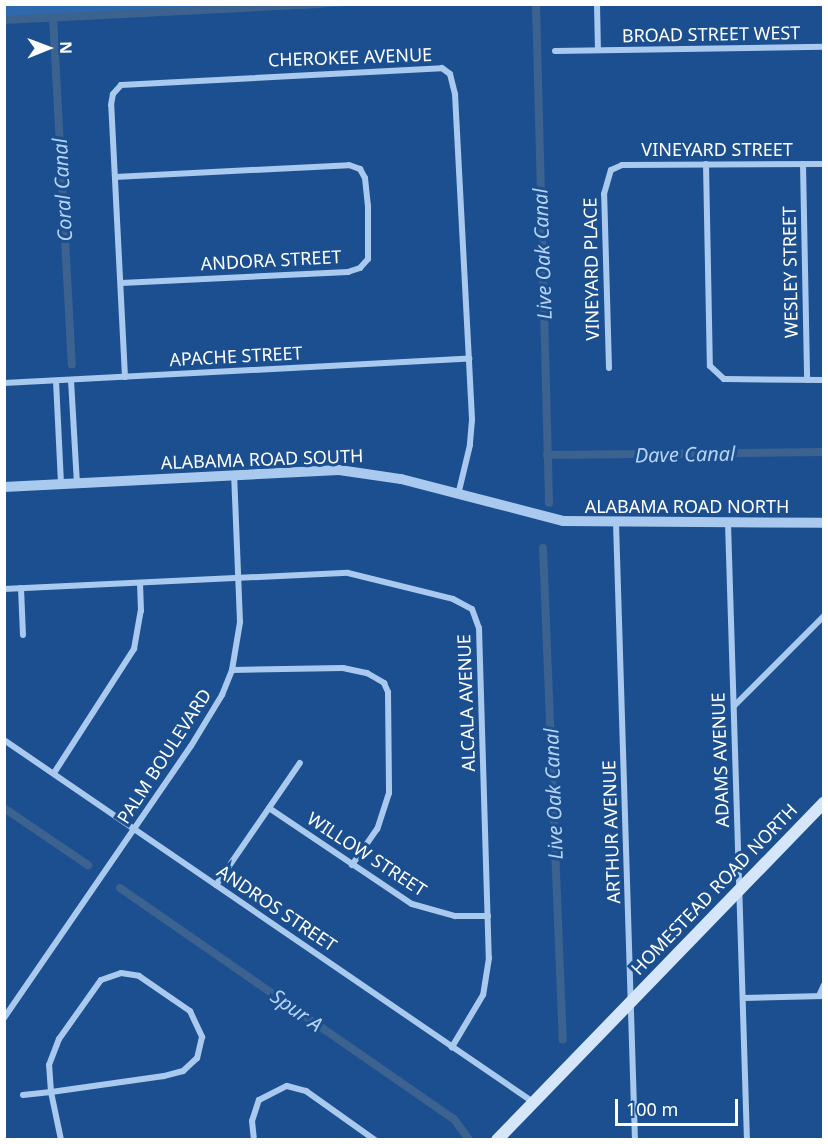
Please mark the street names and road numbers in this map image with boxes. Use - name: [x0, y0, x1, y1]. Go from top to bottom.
- street label: BROAD STREET WEST: [622, 22, 800, 46]
- street label: CHEROKEE AVENUE: [268, 43, 432, 71]
- street label: VINEYARD STREET: [641, 138, 793, 160]
- street label: VINEYARD PLACE: [579, 197, 603, 341]
- street label: WESLEY STREET: [778, 206, 802, 338]
- street label: ANDORA STREET: [200, 246, 342, 274]
- street label: APACHE STREET: [169, 342, 303, 370]
- street label: ALABAMA ROAD SOUTH: [160, 445, 364, 473]
- street label: ALABAMA ROAD NORTH: [585, 495, 789, 517]
- street label: ALCALA AVENUE: [453, 634, 479, 772]
- street label: PALM BOULEVARD: [112, 685, 216, 827]
- street label: ADAMS AVENUE: [707, 692, 733, 828]
- street label: ARTHUR AVENUE: [598, 760, 624, 904]
- street label: HOMESTEAD ROAD NORTH: [627, 799, 801, 979]
- street label: WILLOW STREET: [303, 807, 431, 901]
- street label: ANDROS STREET: [213, 860, 341, 956]

